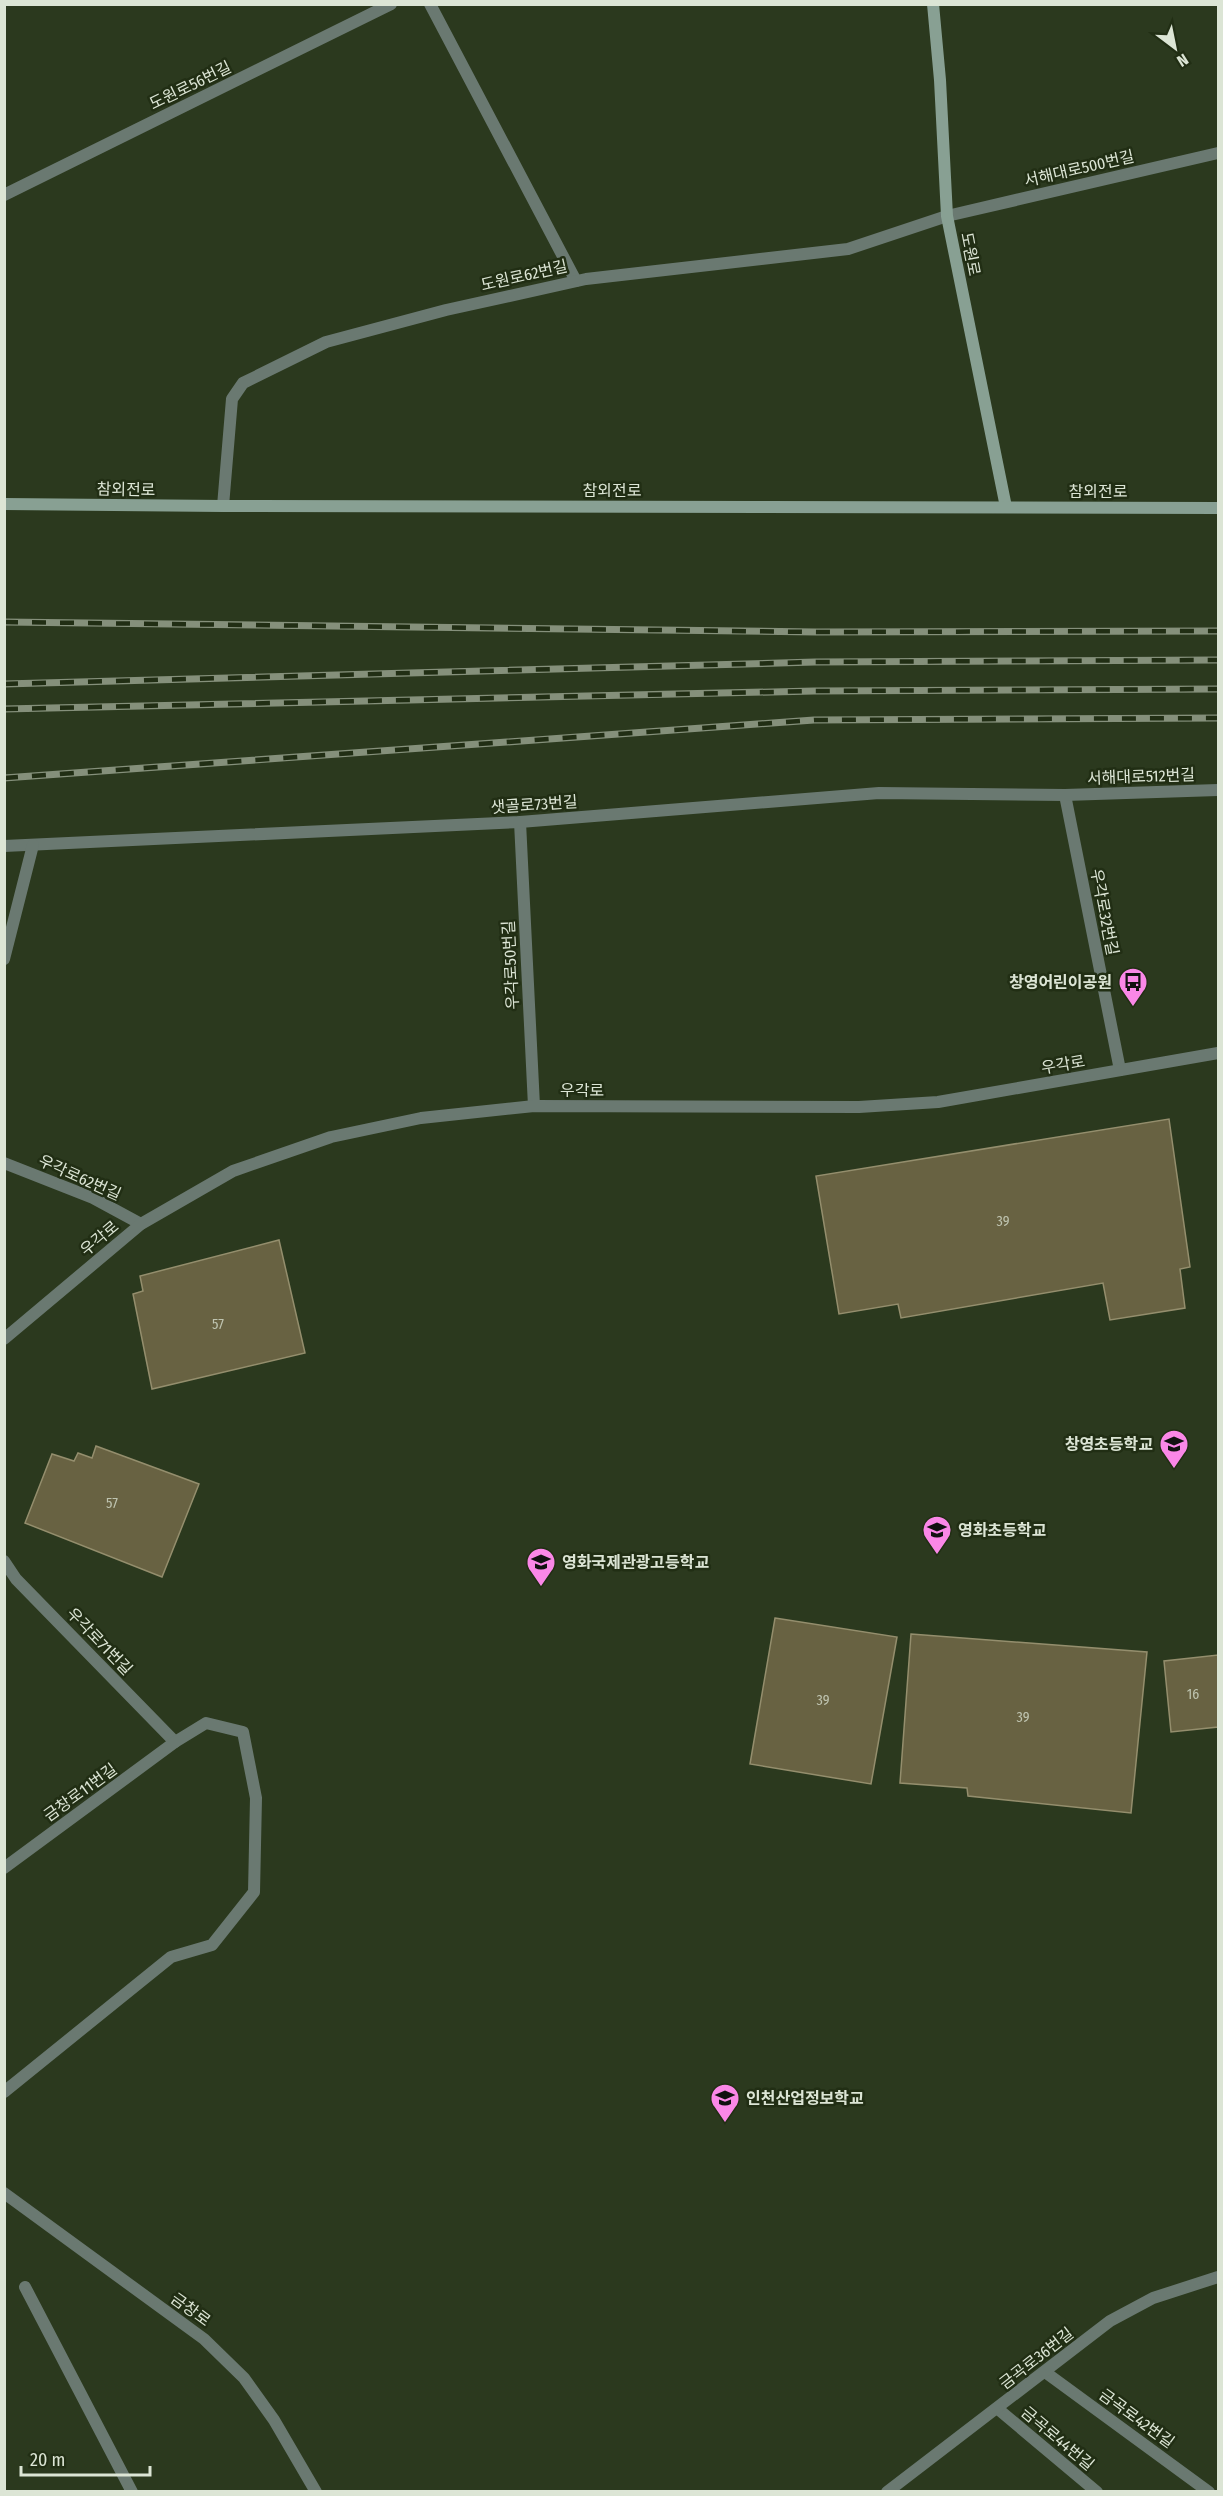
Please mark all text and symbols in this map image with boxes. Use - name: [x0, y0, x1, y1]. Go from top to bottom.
- north arrow: [1145, 18, 1205, 78]
- text: N: [1174, 50, 1192, 71]
- street label: 도원로56번길: [146, 57, 234, 113]
- street label: 서해대로500번길: [1022, 147, 1136, 190]
- street label: 도원로: [957, 231, 984, 278]
- street label: 도원로62번길: [479, 256, 569, 295]
- street label: 참외전로: [96, 479, 156, 500]
- street label: 참외전로: [583, 481, 642, 500]
- street label: 참외전로: [1069, 482, 1128, 501]
- street label: 서해대로512번길: [1087, 765, 1195, 788]
- street label: 샛골로73번길: [490, 792, 578, 817]
- street label: 우각로32번길: [1087, 867, 1122, 957]
- street label: 우각로50번길: [499, 920, 522, 1010]
- bus stop icon: 창영어린이공원: [1117, 966, 1149, 1008]
- place label: 창영어린이공원: [1009, 973, 1112, 992]
- street label: 우각로: [1040, 1051, 1087, 1078]
- street label: 우각로: [560, 1081, 604, 1100]
- street label: 우각로62번길: [36, 1151, 124, 1204]
- house number: 39: [997, 1213, 1010, 1230]
- street label: 우각로: [76, 1217, 123, 1260]
- house number: 57: [212, 1316, 224, 1333]
- school or university icon: 창영초등학교: [1158, 1428, 1190, 1470]
- place label: 창영초등학교: [1065, 1435, 1153, 1454]
- house number: 57: [106, 1495, 118, 1512]
- school or university icon: 영화초등학교: [921, 1514, 953, 1556]
- place label: 영화초등학교: [958, 1521, 1047, 1540]
- school or university icon: 영화국제관광고등학교: [525, 1546, 557, 1588]
- place label: 영화국제관광고등학교: [562, 1553, 709, 1572]
- street label: 우각로71번길: [63, 1604, 136, 1679]
- house number: 16: [1187, 1686, 1199, 1703]
- house number: 39: [817, 1692, 830, 1709]
- house number: 39: [1017, 1709, 1030, 1726]
- street label: 금창로11번길: [40, 1759, 121, 1825]
- school or university icon: 인천산업정보학교: [709, 2082, 741, 2124]
- place label: 인천산업정보학교: [746, 2089, 864, 2108]
- street label: 금창로: [167, 2289, 214, 2330]
- street label: 금곡로36번길: [995, 2324, 1077, 2393]
- street label: 금곡로42번길: [1095, 2385, 1178, 2452]
- street label: 금곡로44번길: [1017, 2402, 1098, 2474]
- scale bar: [21, 2439, 150, 2477]
- text: 20 m: [30, 2449, 65, 2471]

